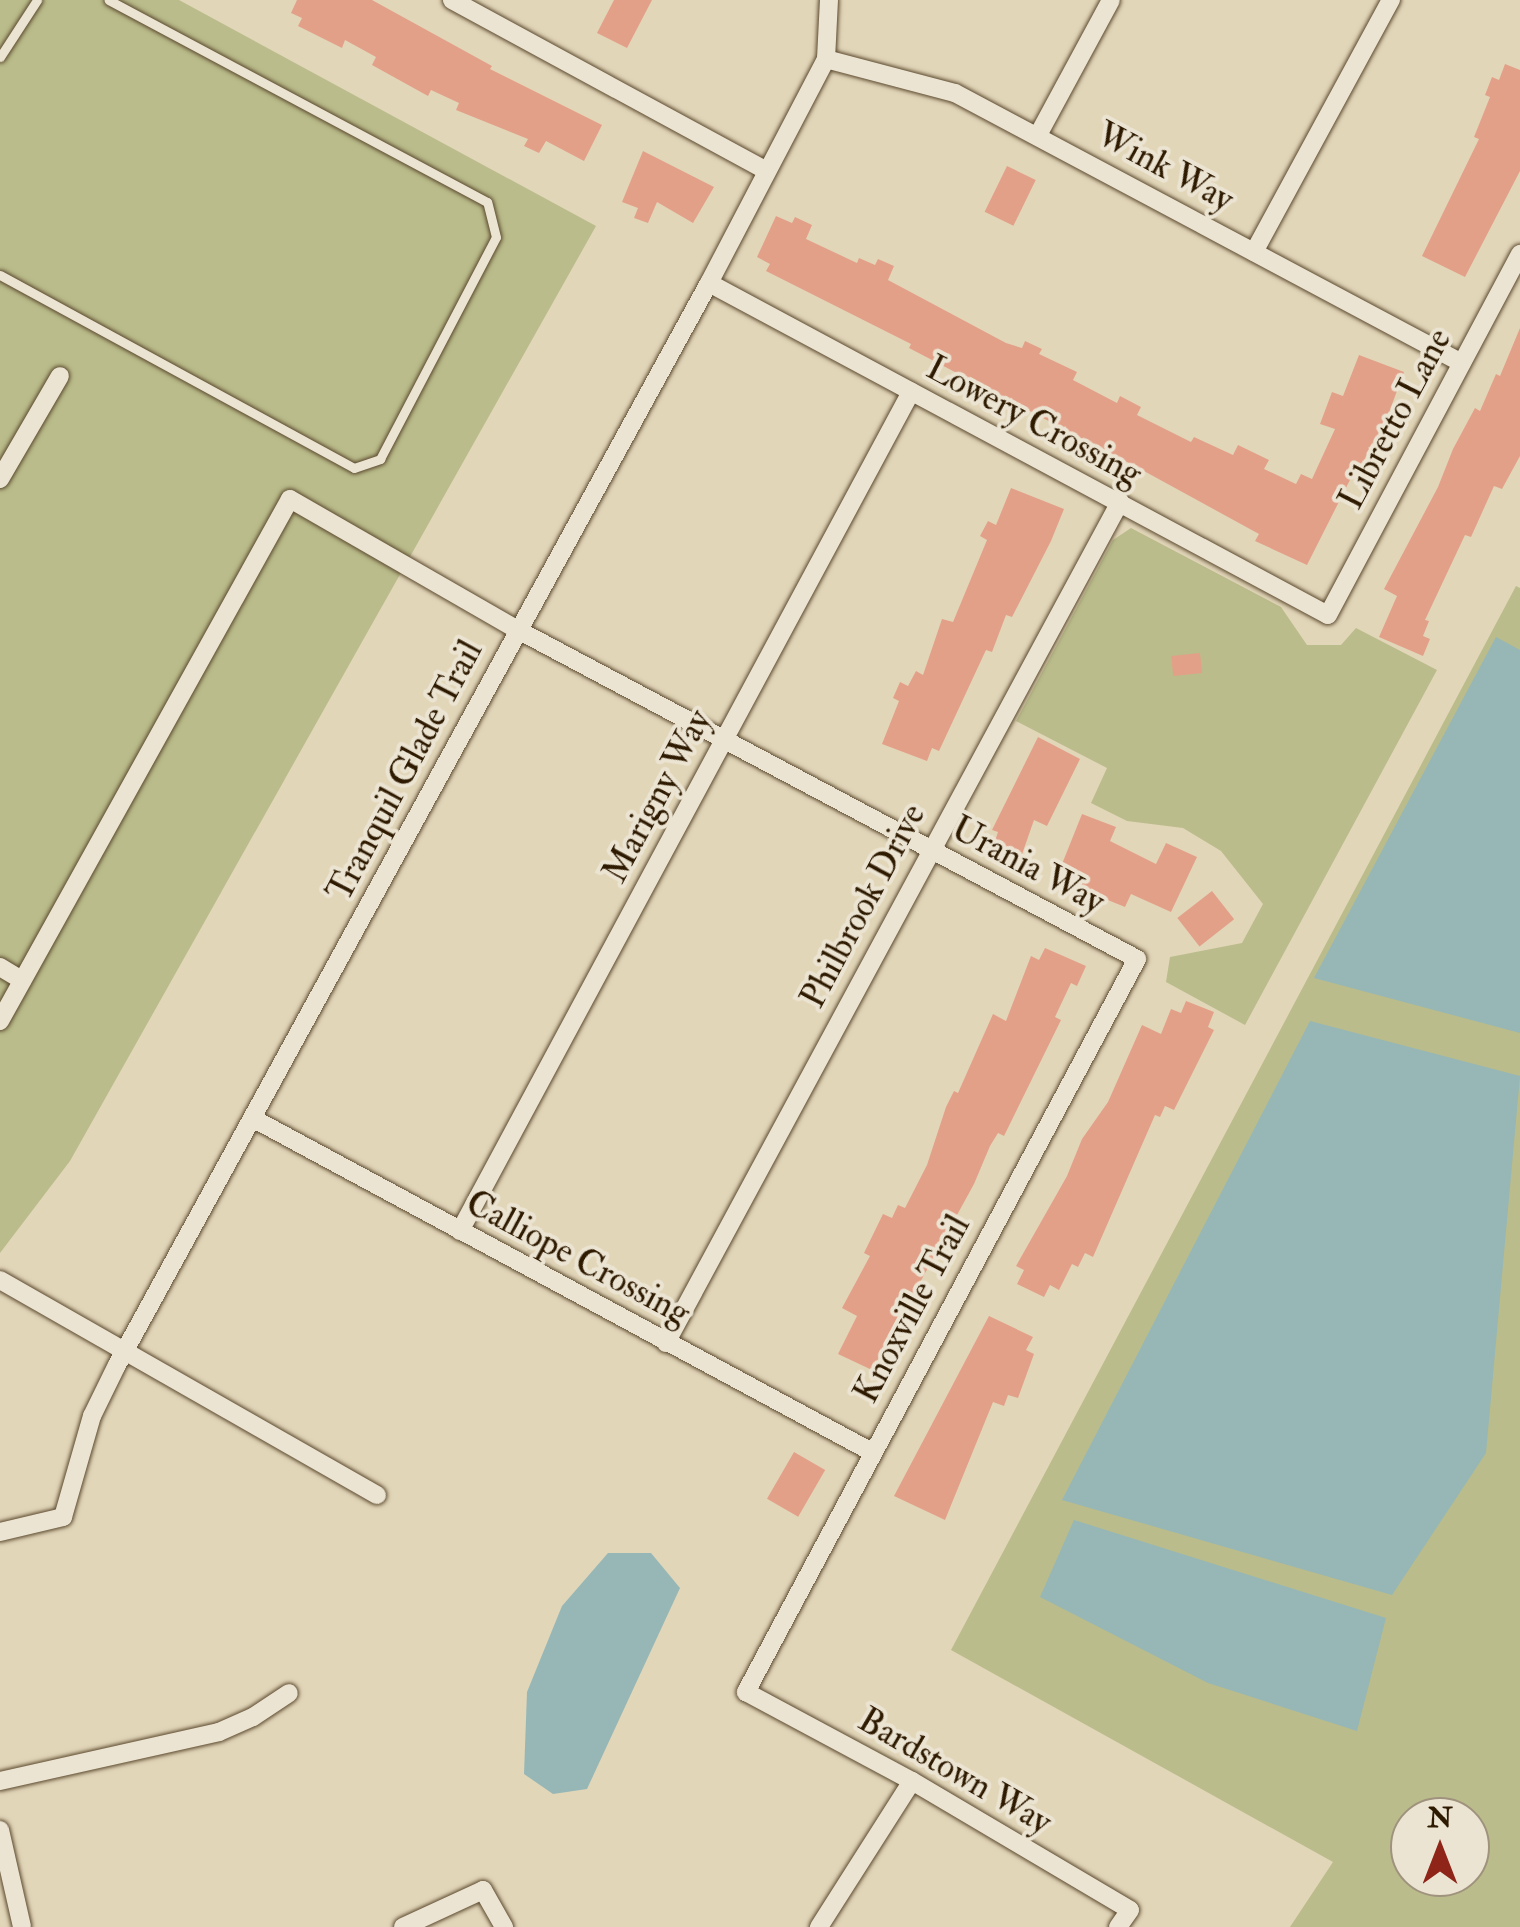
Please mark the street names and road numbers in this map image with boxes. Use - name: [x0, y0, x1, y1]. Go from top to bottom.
- street label: Wink Way: [1089, 113, 1241, 221]
- street label: Libretto Lane: [1330, 322, 1460, 516]
- street label: Lowery Crossing: [919, 347, 1149, 495]
- street label: Tranquil Glade Trail: [319, 633, 491, 909]
- street label: Marigny Way: [594, 702, 720, 890]
- street label: Philbrook Drive: [792, 797, 934, 1015]
- street label: Urania Way: [944, 807, 1112, 923]
- street label: Calliope Crossing: [459, 1181, 697, 1335]
- street label: Knoxville Trail: [845, 1208, 979, 1410]
- street label: Bardstown Way: [851, 1699, 1059, 1843]

